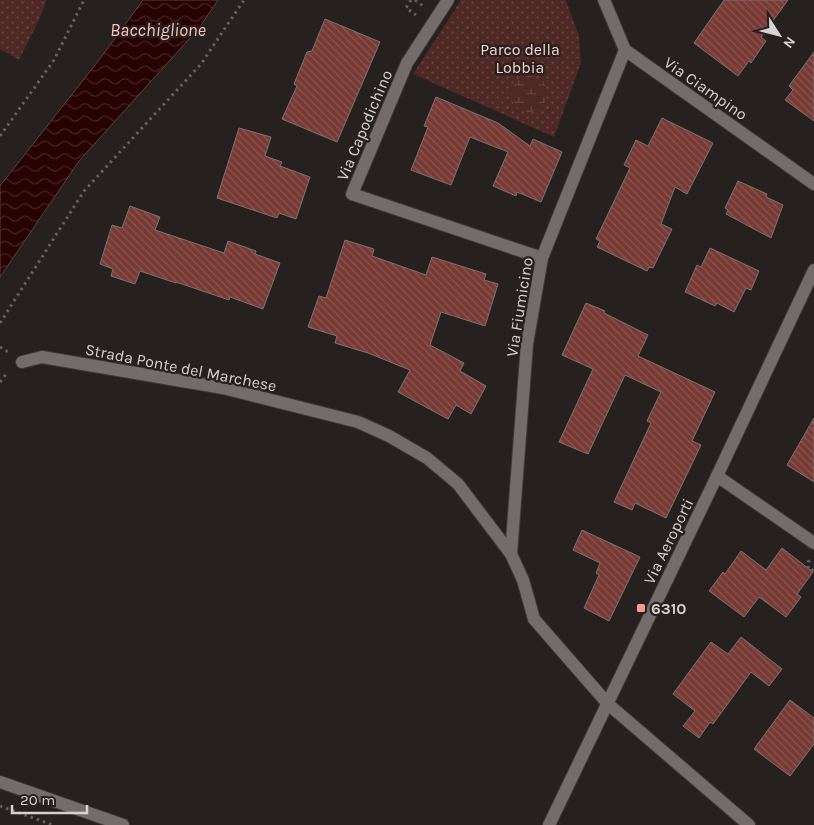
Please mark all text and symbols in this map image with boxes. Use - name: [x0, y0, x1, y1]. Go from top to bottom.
- north arrow: [754, 10, 804, 60]
- water label: Bacchiglione: [110, 19, 206, 41]
- text: N: [779, 33, 799, 51]
- park label: Parco della Lobbia: [480, 40, 560, 77]
- street label: Via Ciampino: [660, 53, 751, 124]
- street label: Via Capodichino: [333, 67, 396, 183]
- street label: Via Fiumicino: [502, 256, 537, 358]
- street label: Strada Ponte del Marchese: [84, 340, 278, 395]
- street label: Via Aeroporti: [640, 495, 697, 587]
- place label: 6310: [651, 599, 687, 618]
- marker: 6310: [635, 602, 647, 614]
- scale bar: [12, 782, 88, 814]
- text: 20 m: [20, 791, 55, 809]

